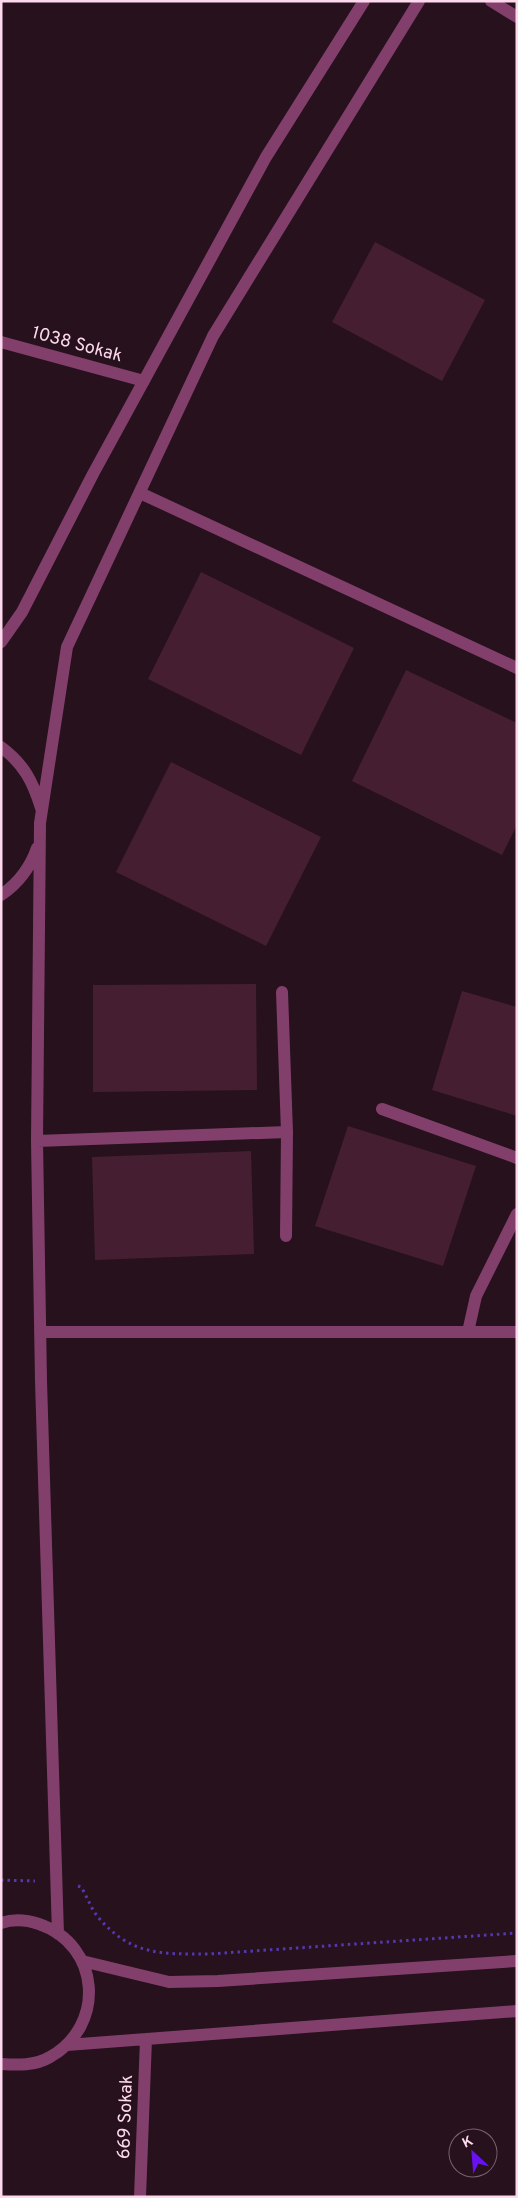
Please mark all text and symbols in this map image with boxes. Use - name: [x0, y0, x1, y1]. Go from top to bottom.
- street label: 1038 Sokak: [29, 322, 125, 368]
- street label: 669 Sokak: [113, 2074, 139, 2160]
- north arrow: [448, 2128, 498, 2178]
- text: K: [460, 2133, 476, 2152]

